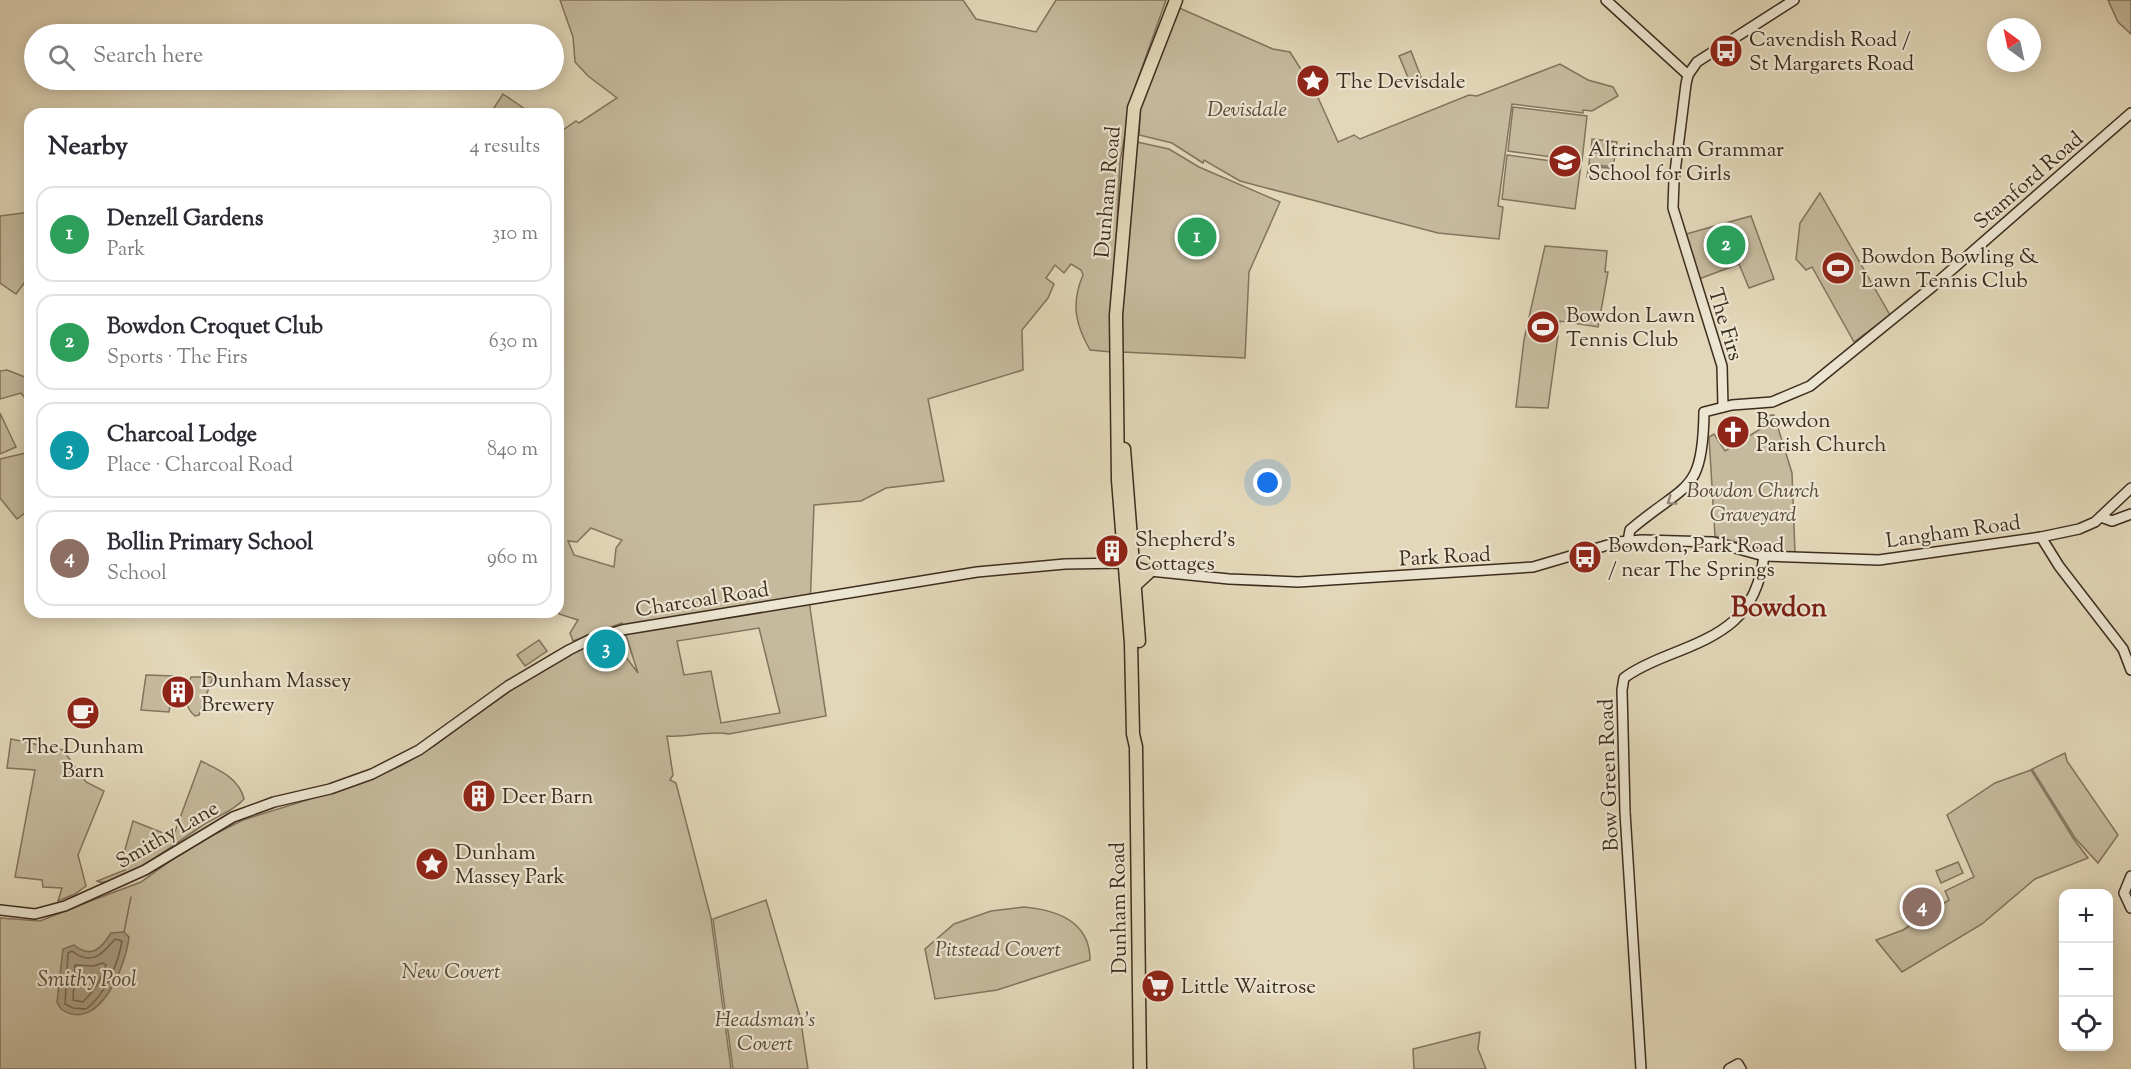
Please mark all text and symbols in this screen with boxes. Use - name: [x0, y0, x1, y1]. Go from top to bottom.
- north arrow: [1987, 18, 2041, 72]
- search box: [24, 24, 564, 90]
- place label: Cavendish Road / St Margarets Road: [1749, 26, 1914, 80]
- bus stop icon: Cavendish Road / St Margarets Road: [1708, 33, 1744, 69]
- icon: search: [45, 41, 78, 74]
- text: Search here: [93, 41, 203, 73]
- place icon: The Devisdale: [1295, 63, 1331, 99]
- place label: The Devisdale: [1336, 68, 1465, 98]
- park label: Devisdale: [1207, 96, 1287, 126]
- street label: Dunham Road: [1088, 125, 1130, 259]
- street label: Stamford Road: [1968, 125, 2091, 238]
- text: Nearby: [48, 129, 128, 166]
- text: 4 results: [469, 133, 540, 162]
- place label: Altrincham Grammar School for Girls: [1588, 136, 1784, 190]
- school or university icon: Altrincham Grammar School for Girls: [1547, 143, 1583, 179]
- text: Denzell Gardens: [107, 204, 263, 236]
- pin: 1: [1178, 214, 1216, 260]
- text: 1: [66, 220, 73, 249]
- text: 310 m: [492, 220, 538, 249]
- pin: 2: [1706, 222, 1746, 268]
- text: Park: [107, 236, 145, 265]
- place label: Bowdon Bowling & Lawn Tennis Club: [1861, 243, 2039, 297]
- sports icon: Bowdon Bowling & Lawn Tennis Club: [1820, 250, 1856, 286]
- street label: The Firs: [1699, 285, 1749, 365]
- place label: Bowdon Lawn Tennis Club: [1566, 302, 1695, 356]
- sports icon: Bowdon Lawn Tennis Club: [1525, 309, 1561, 345]
- text: Bowdon Croquet Club: [107, 312, 323, 344]
- text: 2: [65, 328, 74, 357]
- text: 630 m: [489, 328, 538, 357]
- text: Sports · The Firs: [107, 344, 248, 373]
- place label: Bowdon Parish Church: [1756, 407, 1887, 461]
- church icon: Bowdon Parish Church: [1715, 414, 1751, 450]
- text: Charcoal Lodge: [107, 420, 257, 452]
- text: 3: [65, 436, 74, 465]
- text: 840 m: [487, 436, 538, 465]
- text: Place · Charcoal Road: [107, 452, 293, 481]
- your location: [1253, 468, 1282, 497]
- park label: Bowdon Church Graveyard: [1686, 477, 1820, 531]
- one-way arrow: [1666, 494, 1677, 505]
- street label: Langham Road: [1884, 509, 2023, 557]
- place label: Shepherd's Cottages: [1135, 526, 1235, 580]
- text: Bollin Primary School: [107, 528, 313, 560]
- place label: Bowdon, Park Road / near The Springs: [1608, 532, 1784, 586]
- building icon: Shepherd's Cottages: [1094, 533, 1130, 569]
- bus stop icon: Bowdon, Park Road / near The Springs: [1567, 539, 1603, 575]
- street label: Park Road: [1398, 541, 1492, 575]
- text: 4: [64, 544, 75, 573]
- text: 960 m: [487, 544, 538, 573]
- text: School: [107, 560, 167, 589]
- street label: Charcoal Road: [633, 576, 771, 626]
- district label: Bowdon: [1731, 590, 1827, 629]
- pin: 3: [586, 626, 626, 672]
- place label: Dunham Massey Brewery: [201, 667, 352, 721]
- building icon: Dunham Massey Brewery: [160, 674, 196, 710]
- cafe icon: The Dunham Barn: [65, 695, 101, 731]
- street label: Bow Green Road: [1592, 698, 1628, 852]
- place label: The Dunham Barn: [22, 733, 144, 787]
- building icon: Deer Barn: [461, 778, 497, 814]
- place label: Deer Barn: [502, 783, 593, 813]
- street label: Smithy Lane: [111, 794, 225, 877]
- place label: Dunham Massey Park: [455, 839, 566, 893]
- street label: Dunham Road: [1104, 841, 1136, 974]
- place icon: Dunham Massey Park: [414, 846, 450, 882]
- pin: 4: [1902, 884, 1942, 930]
- map controls: [2059, 889, 2113, 1051]
- button: +: [2059, 889, 2113, 943]
- park label: Pitstead Covert: [935, 936, 1061, 966]
- button: −: [2059, 943, 2113, 997]
- park label: New Covert: [401, 958, 501, 988]
- water label: Smithy Pool: [37, 965, 137, 997]
- supermarket icon: Little Waitrose: [1140, 968, 1176, 1004]
- place label: Little Waitrose: [1181, 973, 1316, 1003]
- button: locate: [2059, 997, 2113, 1051]
- park label: Headsman's Covert: [715, 1006, 815, 1060]

